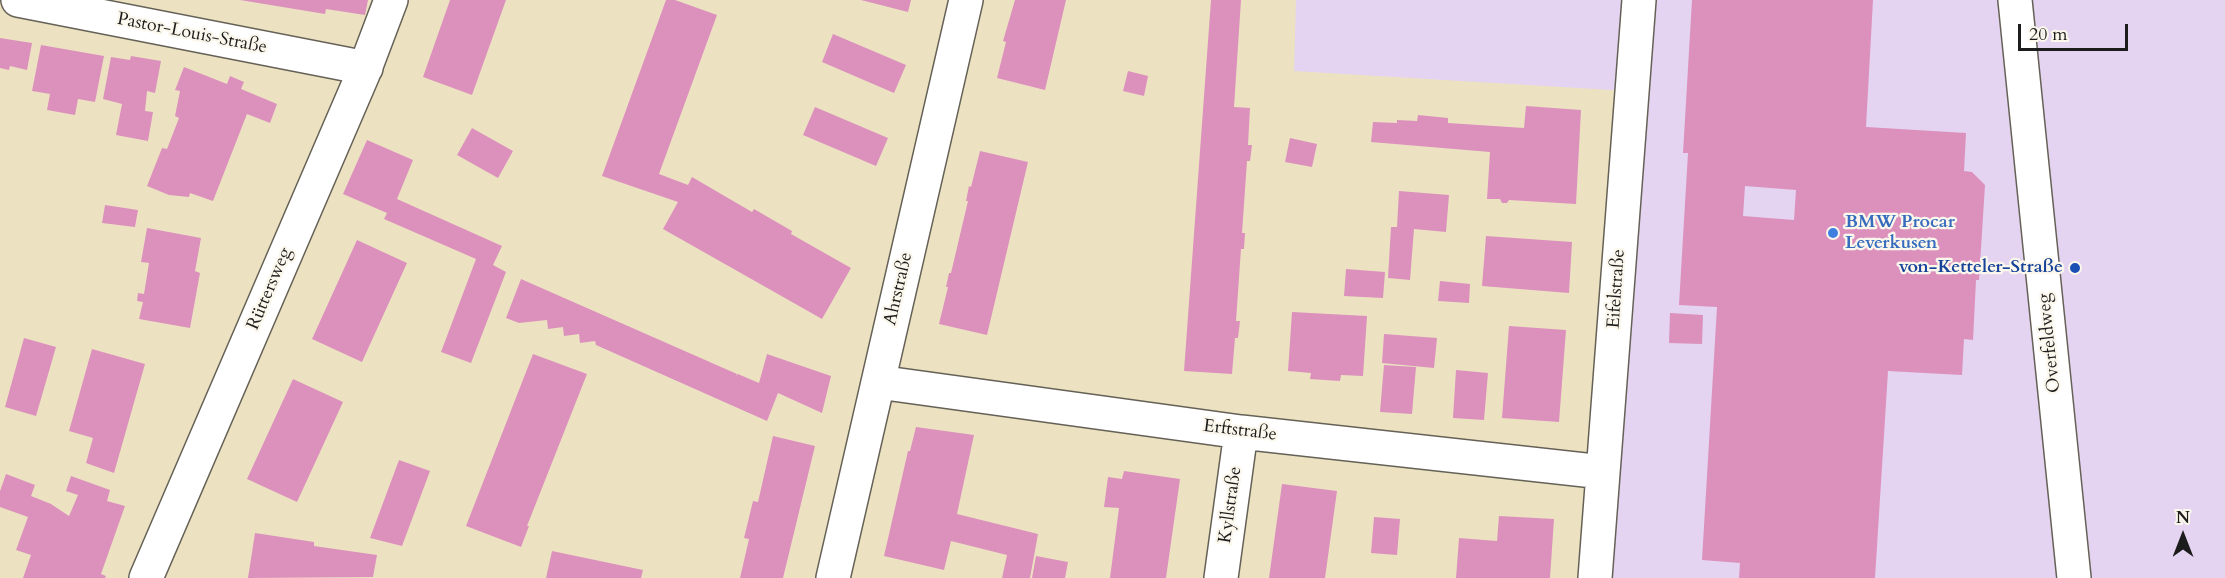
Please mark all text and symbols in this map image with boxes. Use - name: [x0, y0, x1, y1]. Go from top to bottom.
- street label: Pastor-Louis-Straße: [115, 9, 269, 59]
- scale bar: [2021, 12, 2130, 50]
- text: 20 m: [2029, 22, 2068, 47]
- place label: BMW Procar Leverkusen: [1845, 212, 1955, 254]
- marker: BMW Procar Leverkusen: [1826, 226, 1840, 240]
- street label: Rüttersweg: [243, 245, 297, 333]
- street label: Eifelstraße: [1603, 249, 1631, 329]
- street label: Ahrstraße: [880, 250, 918, 328]
- place label: von-Ketteler-Straße: [1899, 257, 2063, 279]
- marker: von-Ketteler-Straße: [2068, 261, 2082, 275]
- street label: Overfeldweg: [2034, 292, 2066, 394]
- street label: Erftstraße: [1202, 416, 1278, 446]
- street label: Kyllstraße: [1215, 465, 1247, 545]
- north arrow: [2153, 506, 2213, 566]
- text: N: [2176, 507, 2190, 529]

